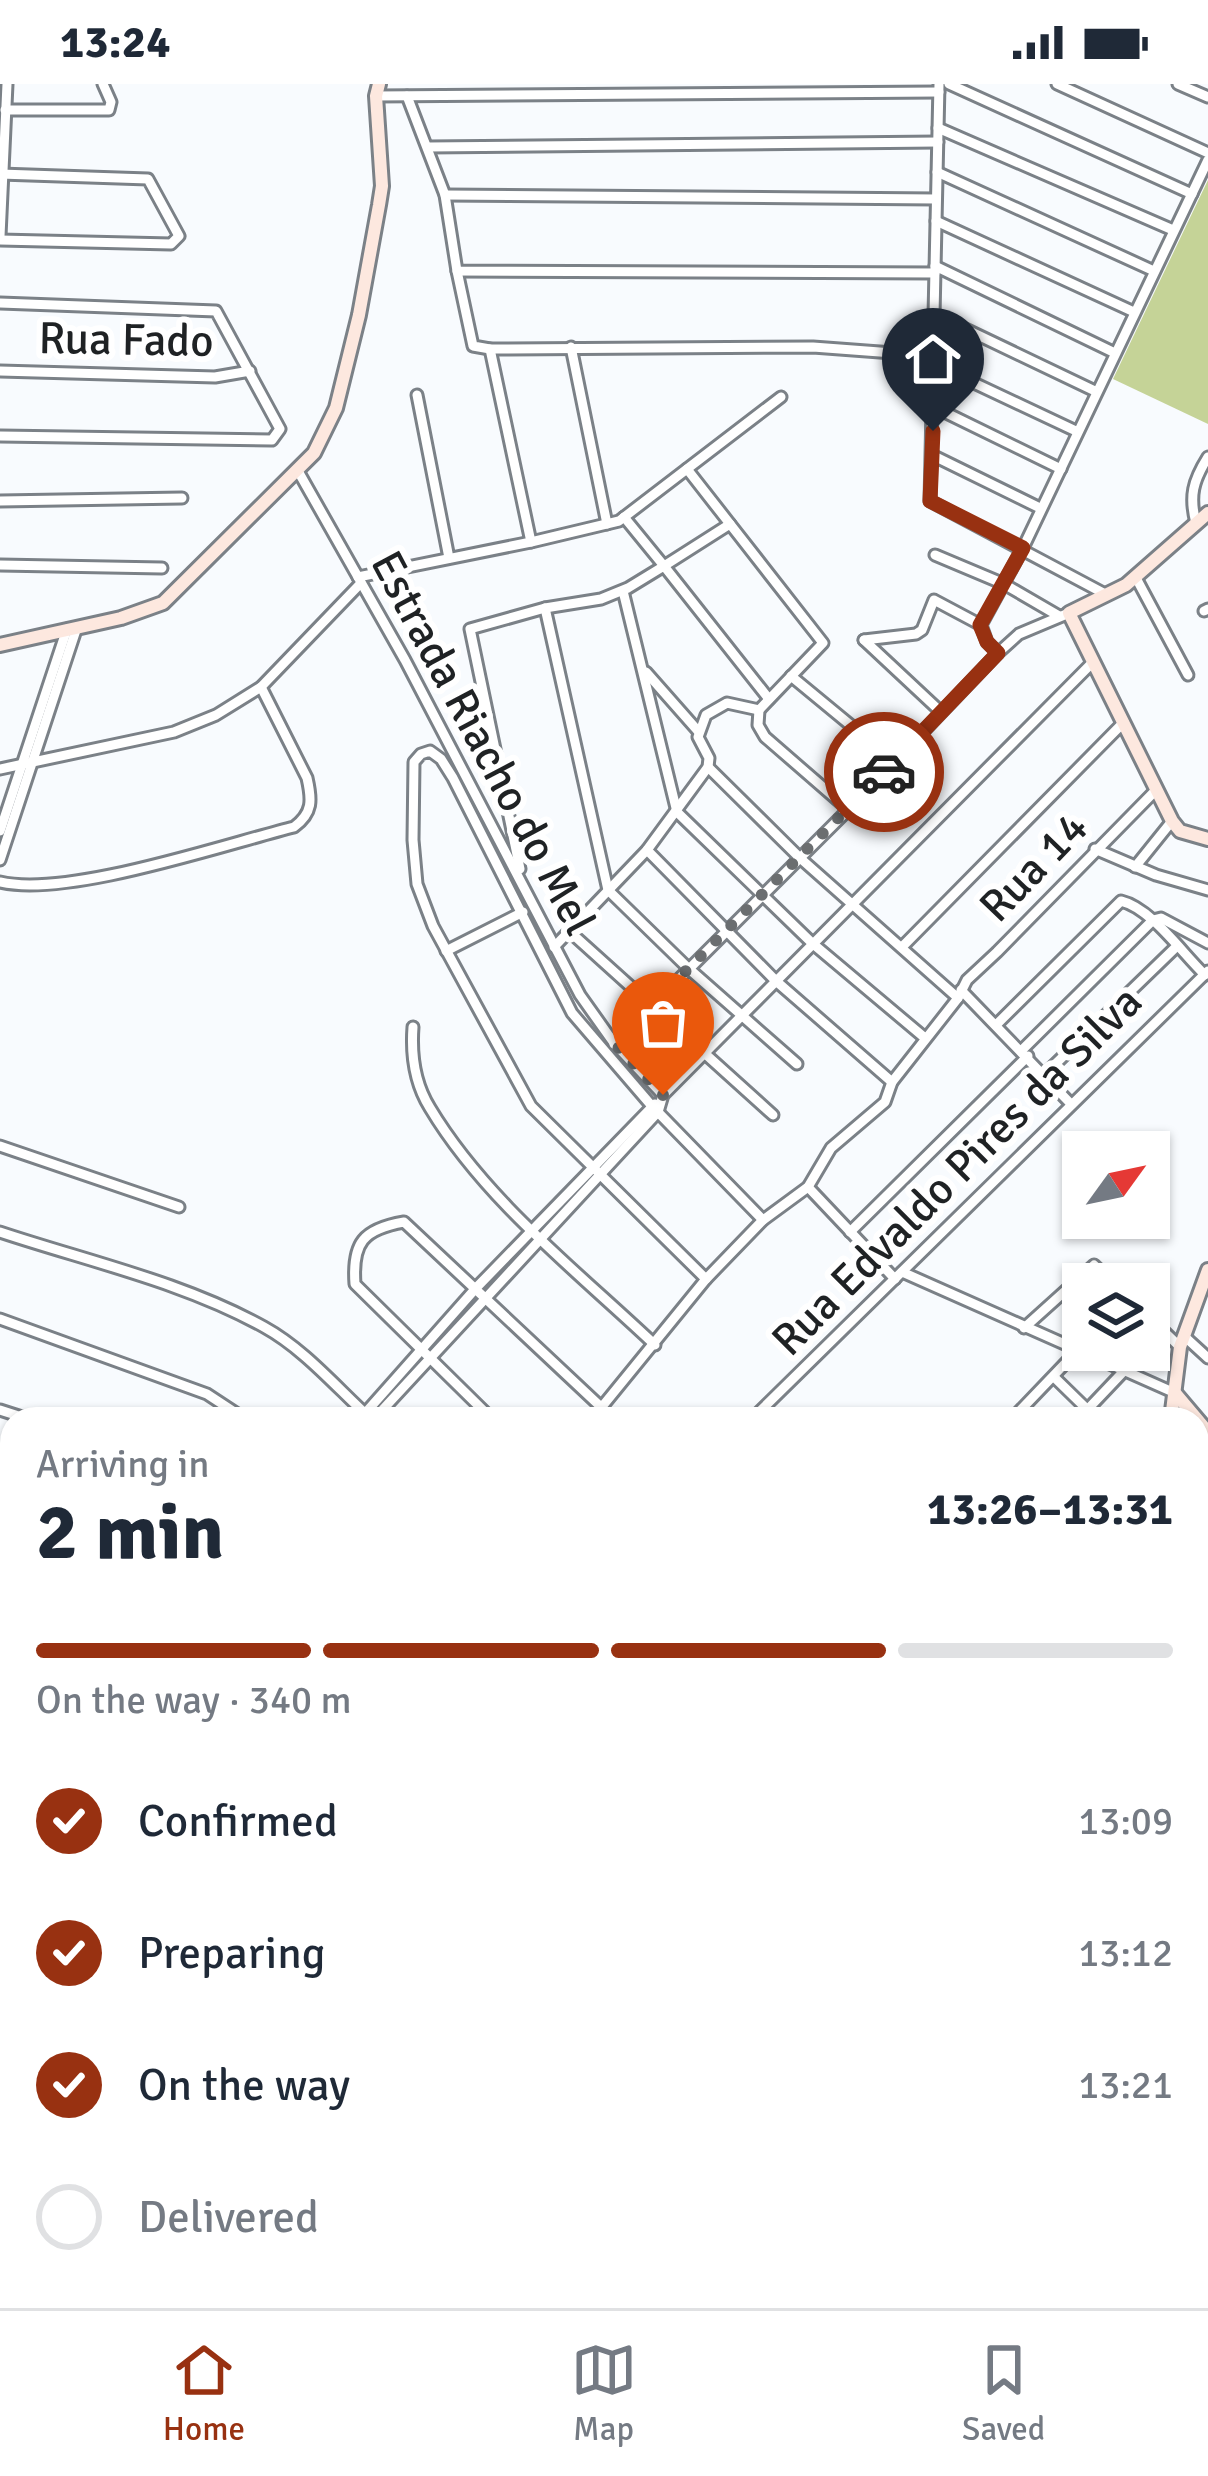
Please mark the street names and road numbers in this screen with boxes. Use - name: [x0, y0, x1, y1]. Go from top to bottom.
- street label: Rua Fado: [38, 311, 214, 369]
- street label: Estrada Riacho do Mel: [359, 542, 607, 944]
- street label: Rua 14: [968, 800, 1100, 934]
- street label: Rua Edvaldo Pires da Silva: [760, 974, 1154, 1368]

